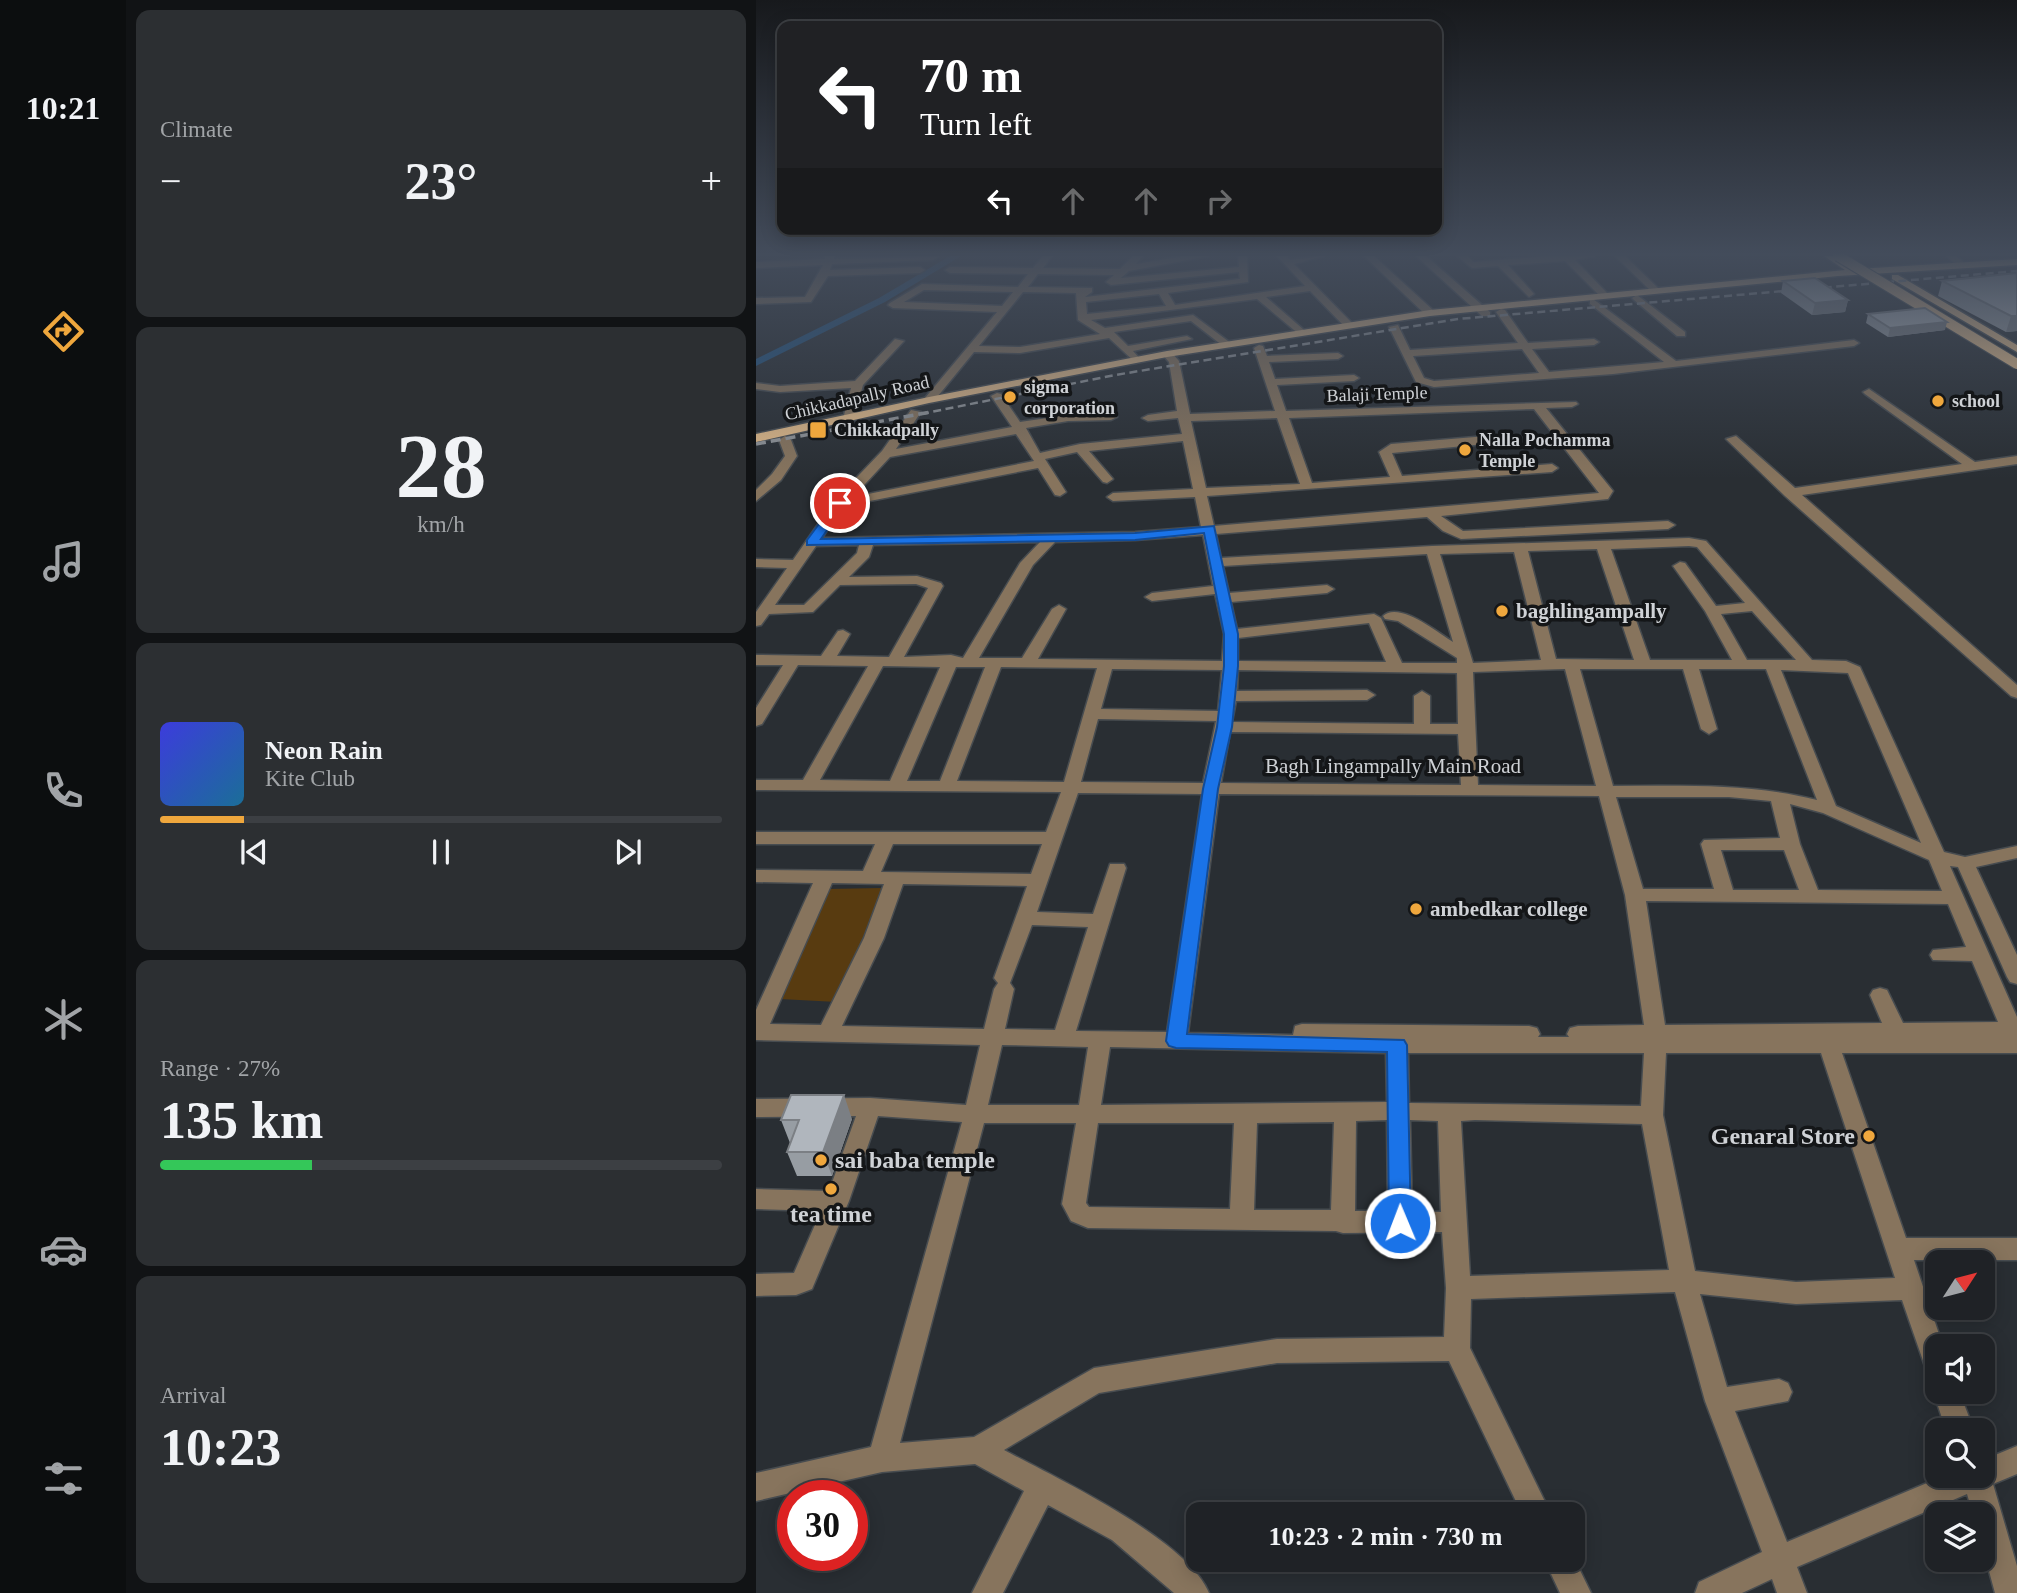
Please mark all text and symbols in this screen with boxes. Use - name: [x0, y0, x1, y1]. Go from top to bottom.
- text: 70 m: [920, 48, 1022, 103]
- icon: left: [805, 49, 896, 140]
- text: 10:21: [26, 90, 100, 126]
- text: Turn left: [920, 106, 1032, 142]
- text: Climate: [160, 117, 233, 142]
- text: 23°: [405, 153, 477, 210]
- text: −: [160, 160, 181, 202]
- text: +: [701, 160, 722, 202]
- icon: left: [981, 182, 1019, 220]
- icon: ahead: [1054, 182, 1092, 220]
- icon: ahead: [1127, 182, 1165, 220]
- icon: right: [1200, 182, 1238, 220]
- icon: directions: [39, 307, 88, 356]
- street label: Chikkadapally Road: [783, 372, 931, 424]
- place label: sigma corporation: [1024, 377, 1115, 418]
- street label: Balaji Temple: [1326, 382, 1428, 406]
- marker: sigma corporation: [1002, 389, 1018, 405]
- place label: school: [1952, 391, 2000, 411]
- marker: school: [1930, 393, 1946, 409]
- text: 28: [396, 416, 487, 517]
- marker: Chikkadpally: [808, 420, 828, 440]
- place label: Chikkadpally: [834, 420, 939, 440]
- place label: Nalla Pochamma Temple: [1479, 430, 1610, 471]
- marker: Nalla Pochamma Temple: [1457, 442, 1473, 458]
- pin: [810, 473, 870, 533]
- icon: arrive: [821, 484, 859, 522]
- text: km/h: [417, 512, 465, 537]
- icon: music: [39, 537, 88, 586]
- place label: baghlingampally: [1516, 599, 1667, 623]
- marker: baghlingampally: [1494, 603, 1510, 619]
- text: Neon Rain: [265, 736, 383, 765]
- street label: Bagh Lingampally Main Road: [1265, 754, 1522, 778]
- icon: phone: [39, 766, 88, 815]
- text: Kite Club: [265, 766, 355, 791]
- icon: previous: [235, 833, 273, 871]
- icon: pause: [422, 833, 460, 871]
- icon: next: [609, 833, 647, 871]
- place label: ambedkar college: [1430, 897, 1588, 921]
- marker: ambedkar college: [1408, 901, 1424, 917]
- icon: climate: [39, 995, 88, 1044]
- text: Range · 27%: [160, 1056, 280, 1081]
- text: 135 km: [160, 1092, 323, 1149]
- place label: Genaral Store: [1711, 1123, 1855, 1149]
- marker: Genaral Store: [1861, 1128, 1877, 1144]
- place label: sai baba temple: [835, 1147, 995, 1173]
- marker: sai baba temple: [813, 1152, 829, 1168]
- marker: tea time: [823, 1181, 839, 1197]
- position arrow: [1363, 1186, 1437, 1260]
- place label: tea time: [790, 1201, 872, 1227]
- icon: car: [39, 1225, 88, 1274]
- north arrow: [1925, 1250, 1995, 1320]
- map controls: [1925, 1250, 1995, 1572]
- button: sound: [1925, 1334, 1995, 1404]
- text: Arrival: [160, 1383, 226, 1408]
- button: search: [1925, 1418, 1995, 1488]
- text: 10:23: [160, 1419, 281, 1476]
- icon: filters: [39, 1454, 88, 1503]
- speed limit sign: 30: [777, 1480, 868, 1571]
- button: layers: [1925, 1502, 1995, 1572]
- text: 10:23 · 2 min · 730 m: [1269, 1522, 1503, 1551]

